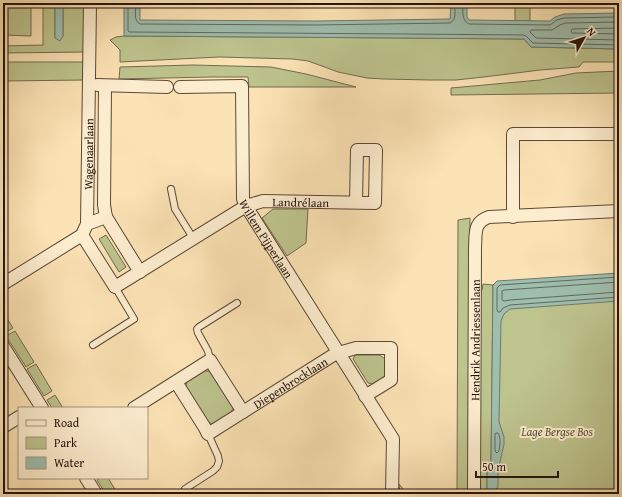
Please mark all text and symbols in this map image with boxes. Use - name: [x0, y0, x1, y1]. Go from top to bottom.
- north arrow: [564, 18, 604, 58]
- text: N: [583, 24, 601, 40]
- street label: Wagenaarlaan: [79, 118, 97, 190]
- street label: Landrélaan: [272, 193, 329, 211]
- street label: Willem Pijperlaan: [236, 197, 298, 281]
- street label: Hendrik Andriessenlaan: [466, 279, 483, 401]
- street label: Diepenbrocklaan: [250, 352, 331, 412]
- legend: [18, 407, 148, 479]
- text: Road: [54, 414, 80, 431]
- park label: Lage Bergse Bos: [520, 423, 593, 440]
- text: Park: [54, 434, 78, 451]
- scale bar: [476, 453, 558, 479]
- text: Water: [54, 454, 84, 471]
- text: 50 m: [482, 458, 506, 475]

